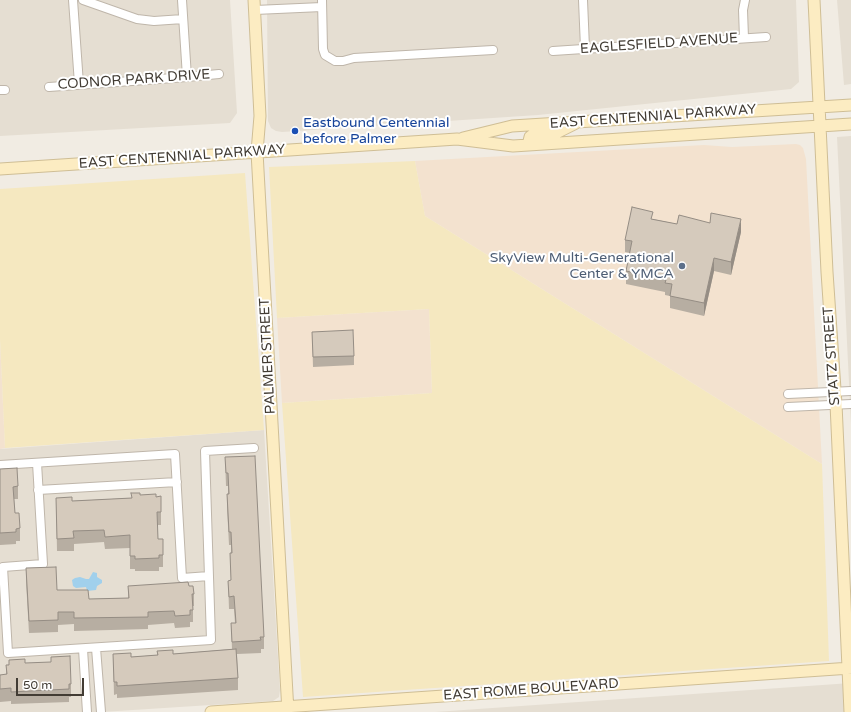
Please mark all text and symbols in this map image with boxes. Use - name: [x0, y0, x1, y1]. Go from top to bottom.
- street label: EAGLESFIELD AVENUE: [579, 30, 739, 58]
- street label: CODNOR PARK DRIVE: [57, 66, 211, 94]
- street label: EAST CENTENNIAL PARKWAY: [549, 101, 757, 133]
- place label: Eastbound Centennial before Palmer: [303, 115, 449, 148]
- marker: Eastbound Centennial before Palmer: [290, 126, 300, 136]
- street label: EAST CENTENNIAL PARKWAY: [78, 141, 286, 173]
- place label: SkyView Multi-Generational Center & YMCA: [490, 250, 674, 282]
- marker: SkyView Multi-Generational Center & YMCA: [677, 261, 687, 271]
- street label: PALMER STREET: [257, 297, 279, 415]
- street label: STATZ STREET: [820, 306, 844, 406]
- scale bar: [18, 670, 86, 696]
- street label: EAST ROME BOULEVARD: [443, 675, 619, 705]
- text: 50 m: [23, 678, 52, 692]

